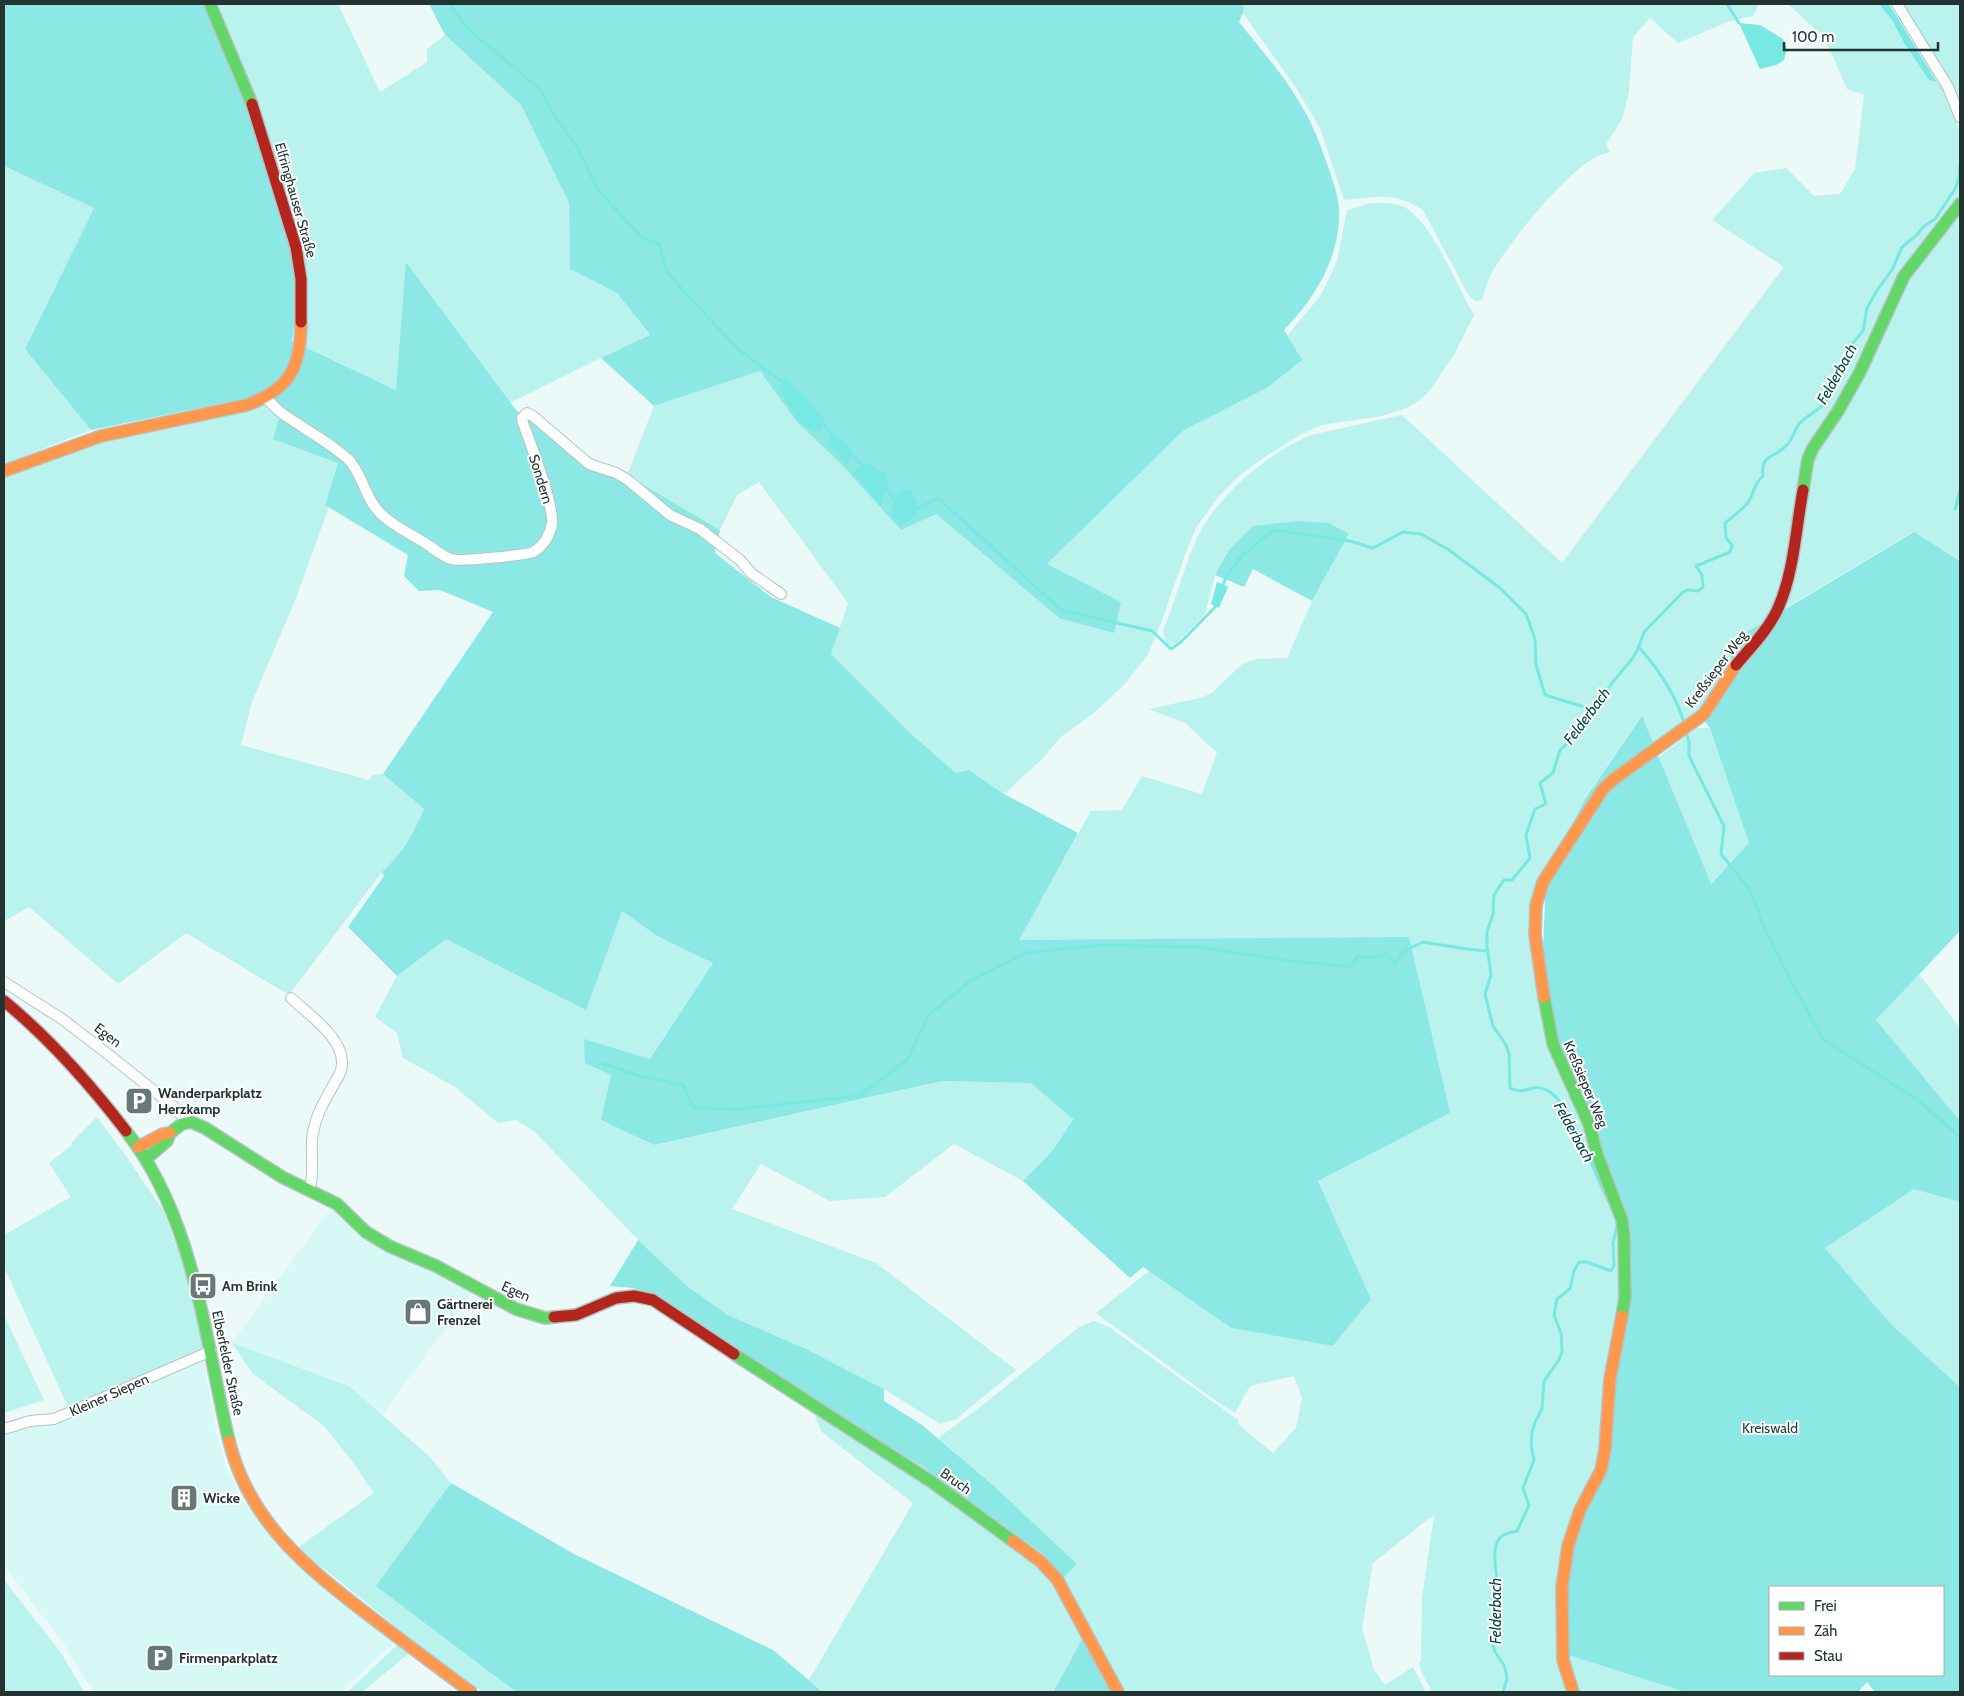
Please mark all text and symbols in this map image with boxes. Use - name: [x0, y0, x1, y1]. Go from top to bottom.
- scale bar: [1784, 20, 1938, 52]
- text: 100 m: [1792, 28, 1834, 46]
- street label: Elfringhauser Straße: [271, 140, 321, 260]
- water label: Felderbach: [1813, 341, 1861, 407]
- street label: Sondern: [525, 452, 557, 506]
- street label: Kreßsieper Weg: [1681, 626, 1752, 711]
- water label: Felderbach: [1560, 684, 1614, 748]
- street label: Egen: [91, 1019, 125, 1051]
- street label: Kreßsieper Weg: [1560, 1038, 1613, 1131]
- place label: Wanderparkplatz Herzkamp: [158, 1084, 262, 1118]
- parking icon: Wanderparkplatz Herzkamp: [124, 1086, 154, 1116]
- water label: Felderbach: [1550, 1099, 1598, 1165]
- bus stop icon: Am Brink: [188, 1271, 218, 1301]
- place label: Am Brink: [222, 1277, 277, 1295]
- street label: Egen: [499, 1277, 533, 1305]
- place label: Gärtnerei Frenzel: [437, 1295, 493, 1329]
- shop icon: Gärtnerei Frenzel: [403, 1297, 433, 1327]
- street label: Elberfelder Straße: [208, 1309, 248, 1417]
- street label: Kleiner Siepen: [67, 1369, 152, 1420]
- park label: Kreiswald: [1742, 1419, 1798, 1437]
- street label: Bruch: [937, 1464, 975, 1498]
- building icon: Wicke: [169, 1483, 199, 1513]
- place label: Wicke: [203, 1489, 240, 1507]
- water label: Felderbach: [1487, 1578, 1505, 1644]
- legend: [1769, 1586, 1944, 1676]
- text: Frei: [1814, 1597, 1837, 1615]
- text: Zäh: [1814, 1622, 1837, 1640]
- parking icon: Firmenparkplatz: [145, 1643, 175, 1673]
- text: Stau: [1814, 1647, 1843, 1665]
- place label: Firmenparkplatz: [179, 1649, 278, 1667]

